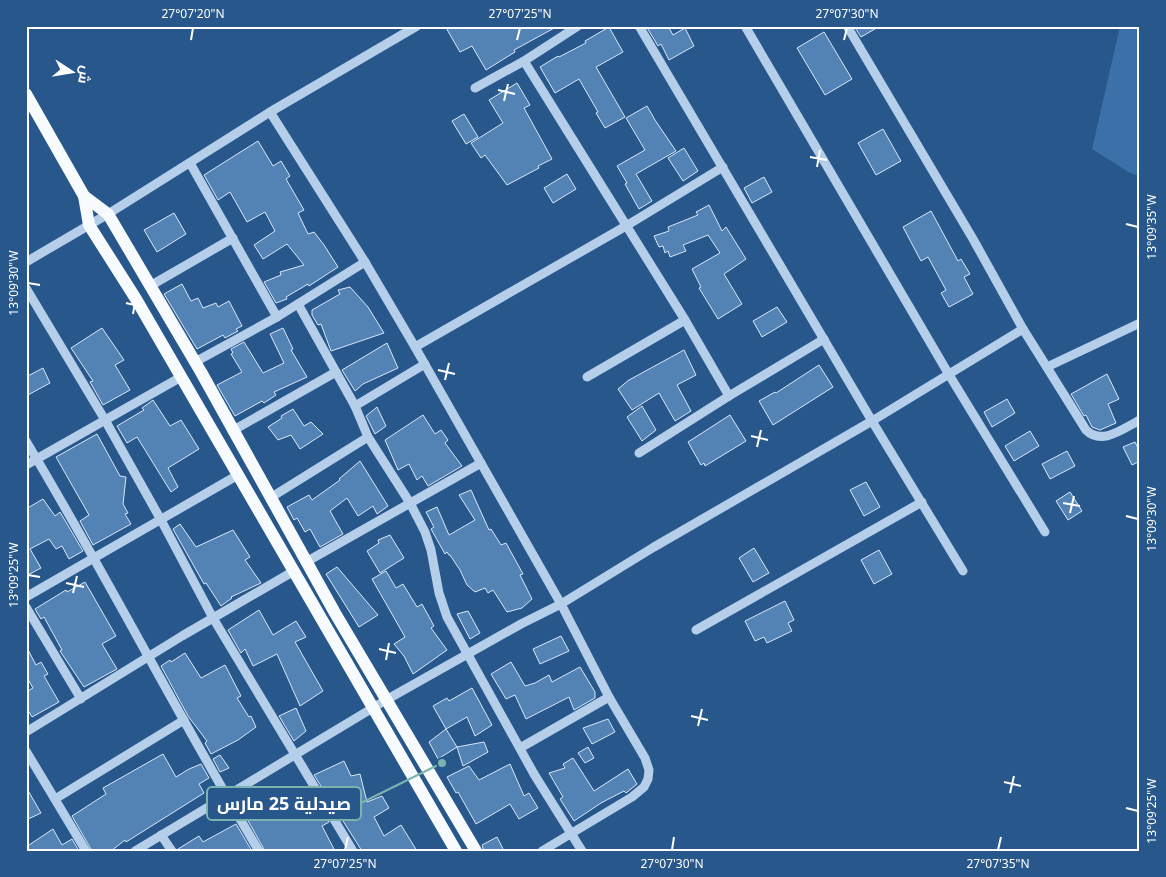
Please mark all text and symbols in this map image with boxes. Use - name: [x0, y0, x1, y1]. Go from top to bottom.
- text: 27°07'20"N: [161, 5, 225, 22]
- text: 27°07'25"N: [488, 5, 552, 22]
- text: 27°07'30"N: [815, 5, 879, 22]
- north arrow: [48, 48, 98, 98]
- text: ش: [74, 64, 96, 86]
- text: 13°09'35"W: [1143, 194, 1160, 260]
- text: 13°09'30"W: [5, 250, 22, 316]
- text: 13°09'30"W: [1143, 486, 1160, 552]
- text: 13°09'25"W: [5, 542, 22, 608]
- text: 13°09'25"W: [1143, 778, 1160, 844]
- callout: صيدلية 25 مارس: [207, 787, 361, 820]
- text: صيدلية 25 مارس: [217, 791, 351, 815]
- text: 27°07'25"N: [313, 855, 377, 872]
- text: 27°07'30"N: [640, 855, 704, 872]
- text: 27°07'35"N: [966, 855, 1030, 872]

